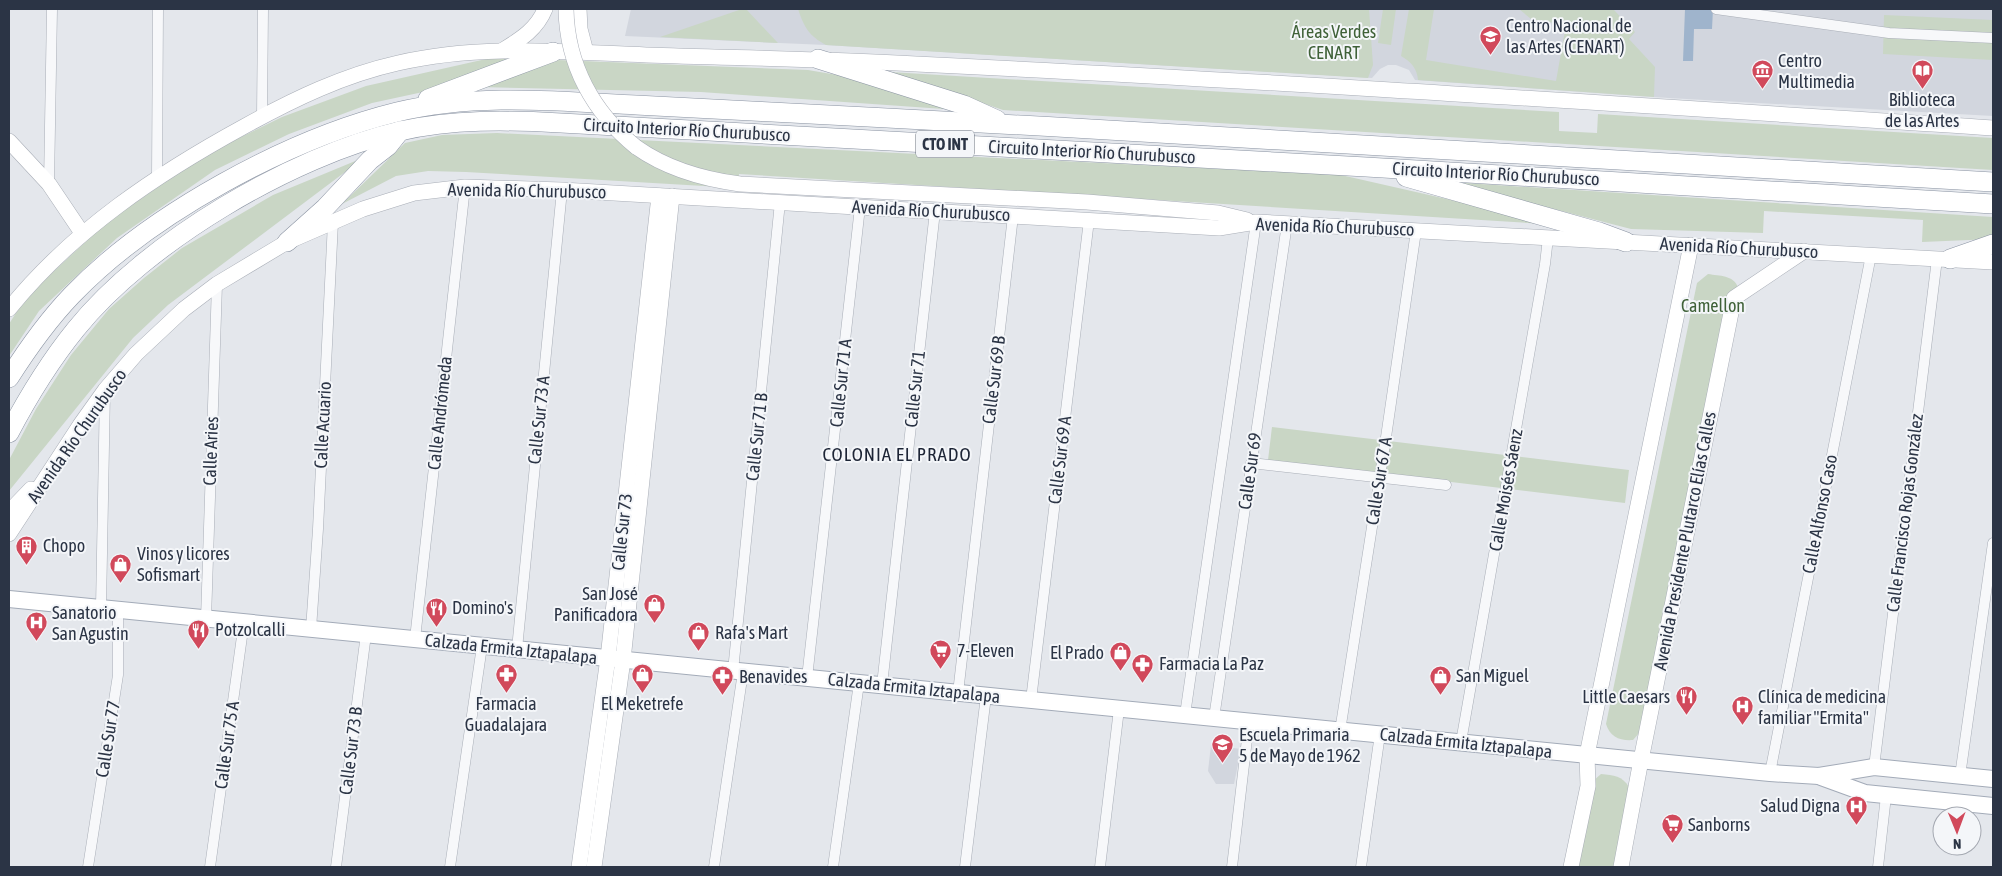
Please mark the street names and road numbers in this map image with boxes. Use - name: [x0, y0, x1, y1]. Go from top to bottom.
- street label: Circuito Interior Río Churubusco: [583, 114, 791, 145]
- road number: CTO INT: [916, 130, 974, 158]
- street label: Circuito Interior Río Churubusco: [988, 136, 1196, 167]
- street label: Circuito Interior Río Churubusco: [1392, 158, 1600, 189]
- street label: Avenida Río Churubusco: [447, 179, 607, 202]
- street label: Avenida Río Churubusco: [851, 196, 1011, 225]
- street label: Avenida Río Churubusco: [1255, 213, 1415, 240]
- street label: Avenida Río Churubusco: [1659, 233, 1819, 262]
- street label: Calle Sur 69 B: [978, 334, 1009, 425]
- street label: Calle Sur 71 A: [825, 338, 856, 428]
- street label: Calle Sur 71: [900, 349, 929, 429]
- street label: Calle Andrómeda: [423, 355, 456, 471]
- street label: Avenida Río Churubusco: [22, 365, 131, 507]
- street label: Calle Sur 73 A: [523, 375, 554, 465]
- street label: Calle Acuario: [310, 381, 335, 469]
- street label: Calle Sur 71 B: [741, 391, 772, 482]
- street label: Avenida Presidente Plutarco Elías Calles: [1649, 410, 1720, 672]
- street label: Calle Francisco Rojas González: [1882, 412, 1927, 613]
- street label: Calle Sur 69 A: [1044, 414, 1075, 505]
- street label: Calle Aries: [199, 416, 222, 486]
- street label: Calle Moisés Sáenz: [1484, 427, 1527, 553]
- street label: Calle Sur 69: [1234, 431, 1265, 511]
- street label: Calle Sur 67 A: [1361, 435, 1396, 526]
- street label: Calle Alfonso Caso: [1798, 453, 1841, 575]
- street label: Calle Sur 73: [607, 492, 636, 572]
- street label: Calzada Ermita Iztapalapa: [424, 629, 598, 668]
- street label: Calzada Ermita Iztapalapa: [827, 668, 1001, 707]
- street label: Calle Sur 77: [91, 699, 124, 779]
- street label: Calle Sur 75 A: [210, 699, 243, 790]
- street label: Calle Sur 73 B: [335, 705, 366, 796]
- street label: Calzada Ermita Iztapalapa: [1379, 723, 1553, 762]

